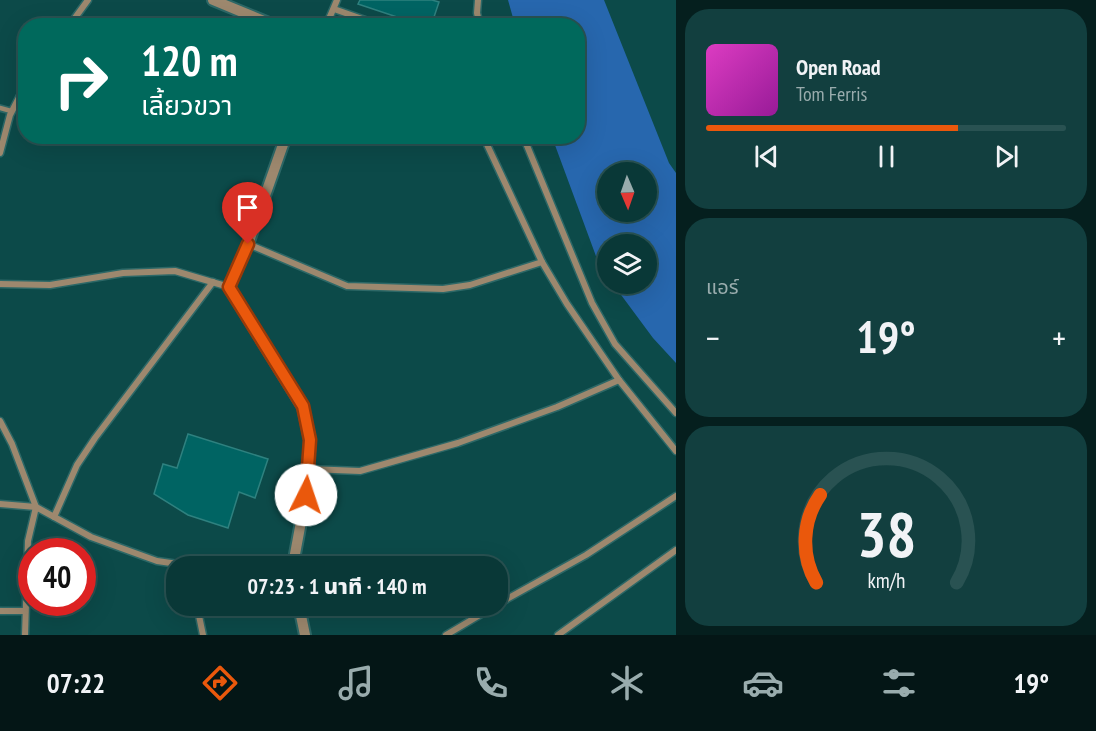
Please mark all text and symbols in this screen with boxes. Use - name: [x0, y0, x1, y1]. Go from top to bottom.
- text: 120 m: [141, 33, 238, 88]
- icon: right: [42, 42, 120, 120]
- text: Open Road: [796, 53, 881, 81]
- text: Tom Ferris: [796, 81, 867, 107]
- text: เลี้ยวขวา: [141, 88, 232, 122]
- icon: previous: [750, 140, 783, 173]
- icon: pause: [870, 140, 903, 173]
- icon: next: [990, 140, 1023, 173]
- north arrow: [597, 162, 657, 222]
- map controls: [597, 162, 657, 294]
- pin: [222, 182, 273, 244]
- icon: arrive: [231, 191, 264, 224]
- button: layers: [597, 234, 657, 294]
- text: แอร์: [706, 274, 738, 300]
- text: 19°: [856, 307, 916, 365]
- text: −: [706, 316, 720, 359]
- text: +: [1052, 316, 1066, 359]
- position arrow: [274, 463, 338, 527]
- text: 38: [856, 493, 916, 574]
- speed limit sign: 40: [18, 538, 96, 616]
- text: km/h: [867, 567, 905, 595]
- text: 07:23 · 1 นาที · 140 m: [247, 572, 427, 600]
- icon: directions: [199, 662, 241, 704]
- icon: music: [335, 662, 377, 704]
- icon: phone: [470, 662, 512, 704]
- icon: climate: [606, 662, 648, 704]
- icon: car: [742, 662, 784, 704]
- icon: filters: [878, 662, 920, 704]
- text: 07:22: [47, 666, 105, 700]
- text: 19°: [1013, 666, 1049, 700]

